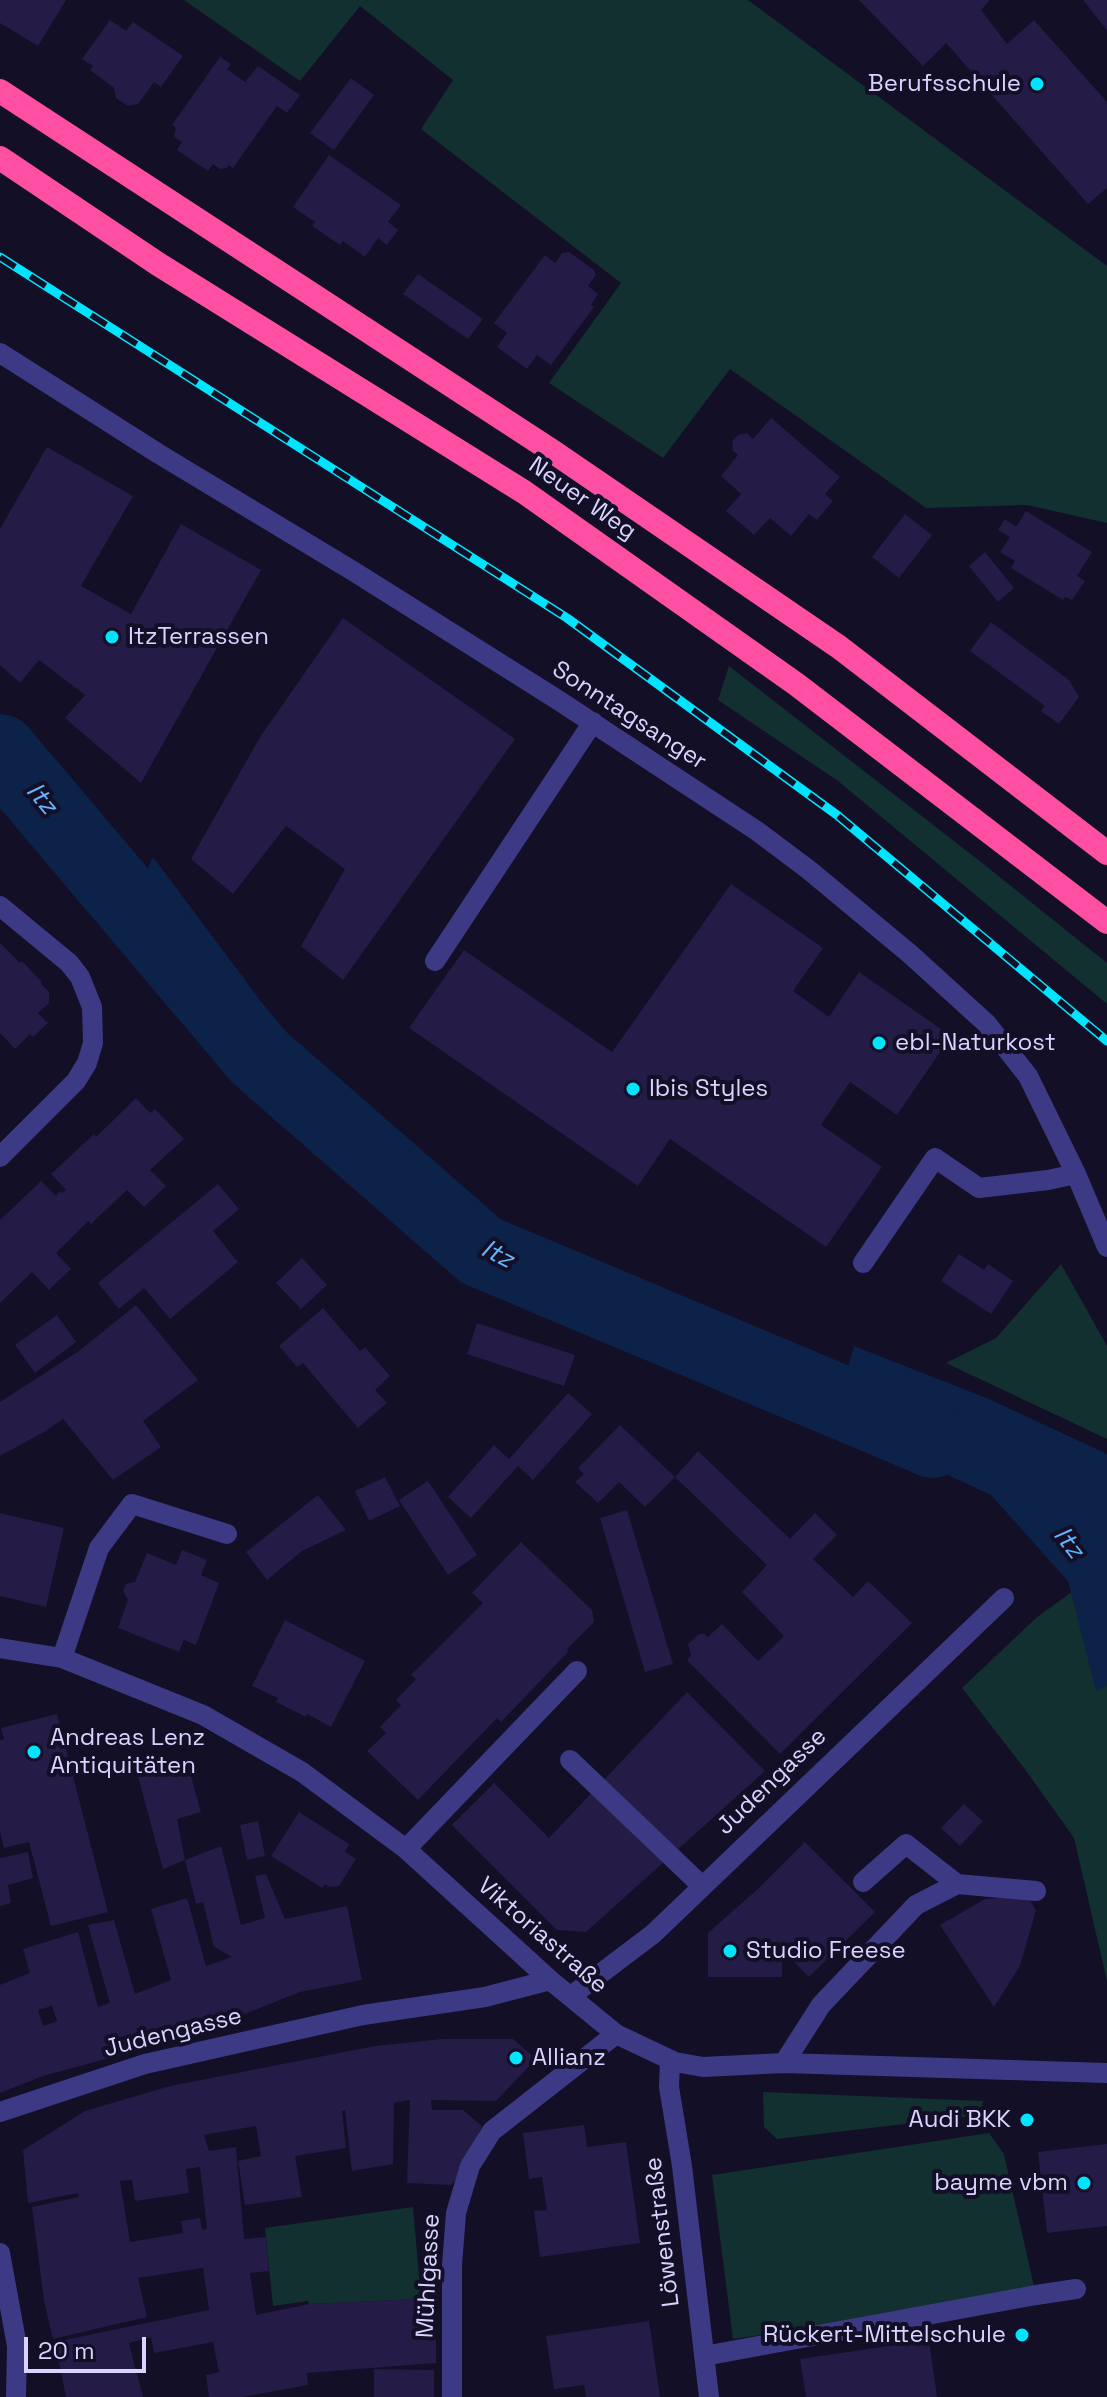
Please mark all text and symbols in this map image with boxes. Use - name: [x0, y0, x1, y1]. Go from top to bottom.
- place label: Berufsschule: [868, 70, 1021, 98]
- marker: Berufsschule: [1028, 75, 1046, 93]
- street label: Neuer Weg: [523, 451, 641, 547]
- place label: ItzTerrassen: [128, 623, 269, 651]
- marker: ItzTerrassen: [103, 628, 121, 646]
- street label: Sonntagsanger: [546, 655, 712, 777]
- water label: Itz: [19, 777, 63, 821]
- place label: ebl-Naturkost: [895, 1029, 1056, 1057]
- marker: ebl-Naturkost: [870, 1034, 888, 1052]
- place label: Ibis Styles: [649, 1075, 768, 1103]
- marker: Ibis Styles: [624, 1080, 642, 1098]
- water label: Itz: [476, 1234, 518, 1276]
- water label: Itz: [1046, 1521, 1090, 1565]
- street label: Judengasse: [711, 1723, 833, 1841]
- place label: Andreas Lenz Antiquitäten: [50, 1724, 205, 1780]
- marker: Andreas Lenz Antiquitäten: [25, 1743, 43, 1761]
- street label: Viktoriastraße: [471, 1872, 613, 2000]
- place label: Studio Freese: [746, 1937, 906, 1965]
- marker: Studio Freese: [721, 1942, 739, 1960]
- street label: Judengasse: [101, 2002, 245, 2064]
- place label: Allianz: [532, 2044, 606, 2072]
- marker: Allianz: [507, 2049, 525, 2067]
- place label: Audi BKK: [909, 2106, 1011, 2134]
- marker: Audi BKK: [1018, 2111, 1036, 2129]
- street label: Löwenstraße: [640, 2155, 686, 2309]
- place label: bayme vbm: [934, 2169, 1068, 2197]
- marker: bayme vbm: [1075, 2174, 1093, 2192]
- street label: Mühlgasse: [411, 2213, 447, 2339]
- scale bar: [28, 2321, 150, 2371]
- place label: Rückert-Mittelschule: [763, 2321, 1006, 2349]
- marker: Rückert-Mittelschule: [1013, 2326, 1031, 2344]
- text: 20 m: [38, 2335, 95, 2366]

